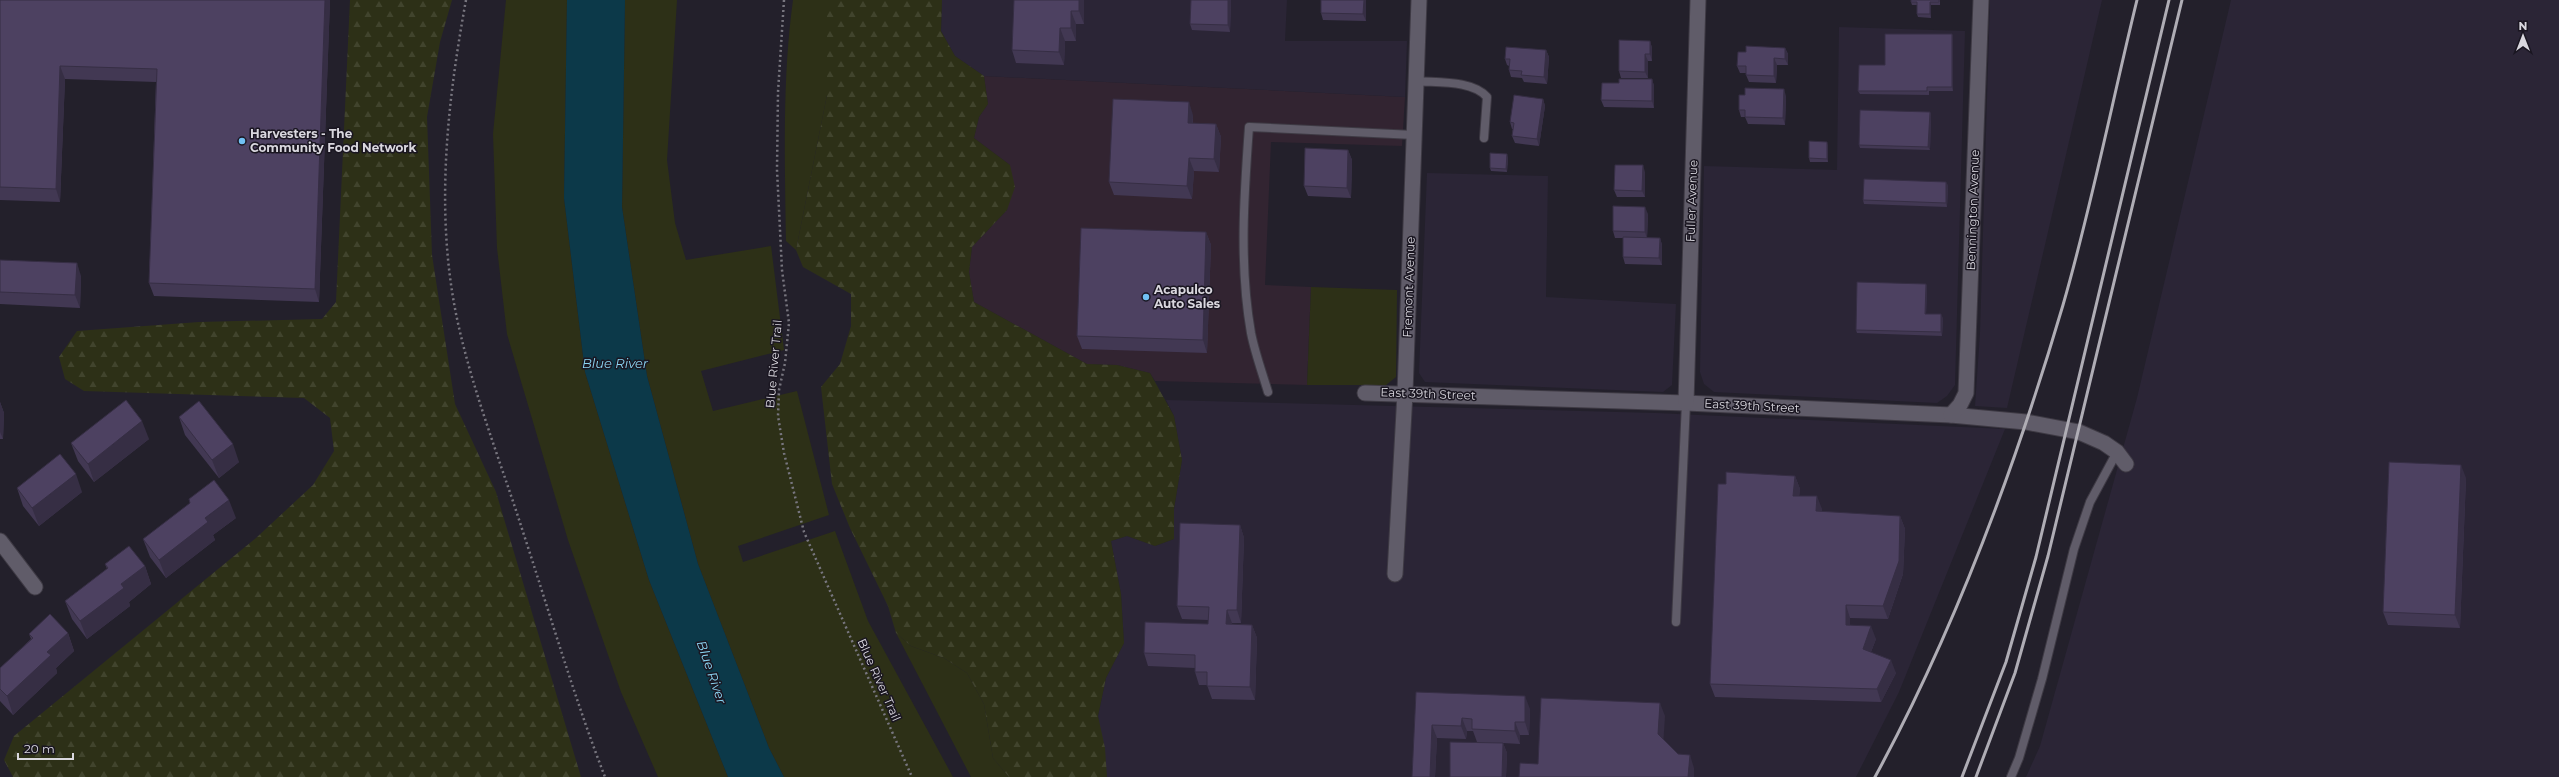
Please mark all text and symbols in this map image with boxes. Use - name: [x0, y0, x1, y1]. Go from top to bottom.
- north arrow: [2503, 16, 2543, 56]
- text: N: [2519, 19, 2527, 33]
- place label: Harvesters - The Community Food Network: [250, 126, 416, 155]
- marker: Harvesters - The Community Food Network: [237, 136, 247, 146]
- street label: Bennington Avenue: [1963, 149, 1982, 271]
- street label: Fuller Avenue: [1683, 160, 1700, 242]
- street label: Fremont Avenue: [1399, 236, 1418, 338]
- place label: Acapulco Auto Sales: [1153, 282, 1221, 311]
- marker: Acapulco Auto Sales: [1141, 292, 1151, 302]
- street label: Blue River Trail: [762, 319, 785, 409]
- water label: Blue River: [582, 355, 649, 371]
- street label: East 39th Street: [1380, 384, 1476, 403]
- street label: East 39th Street: [1704, 396, 1800, 415]
- street label: Blue River Trail: [855, 636, 904, 723]
- water label: Blue River: [694, 638, 731, 707]
- scale bar: [18, 735, 73, 761]
- text: 20 m: [24, 741, 55, 756]

